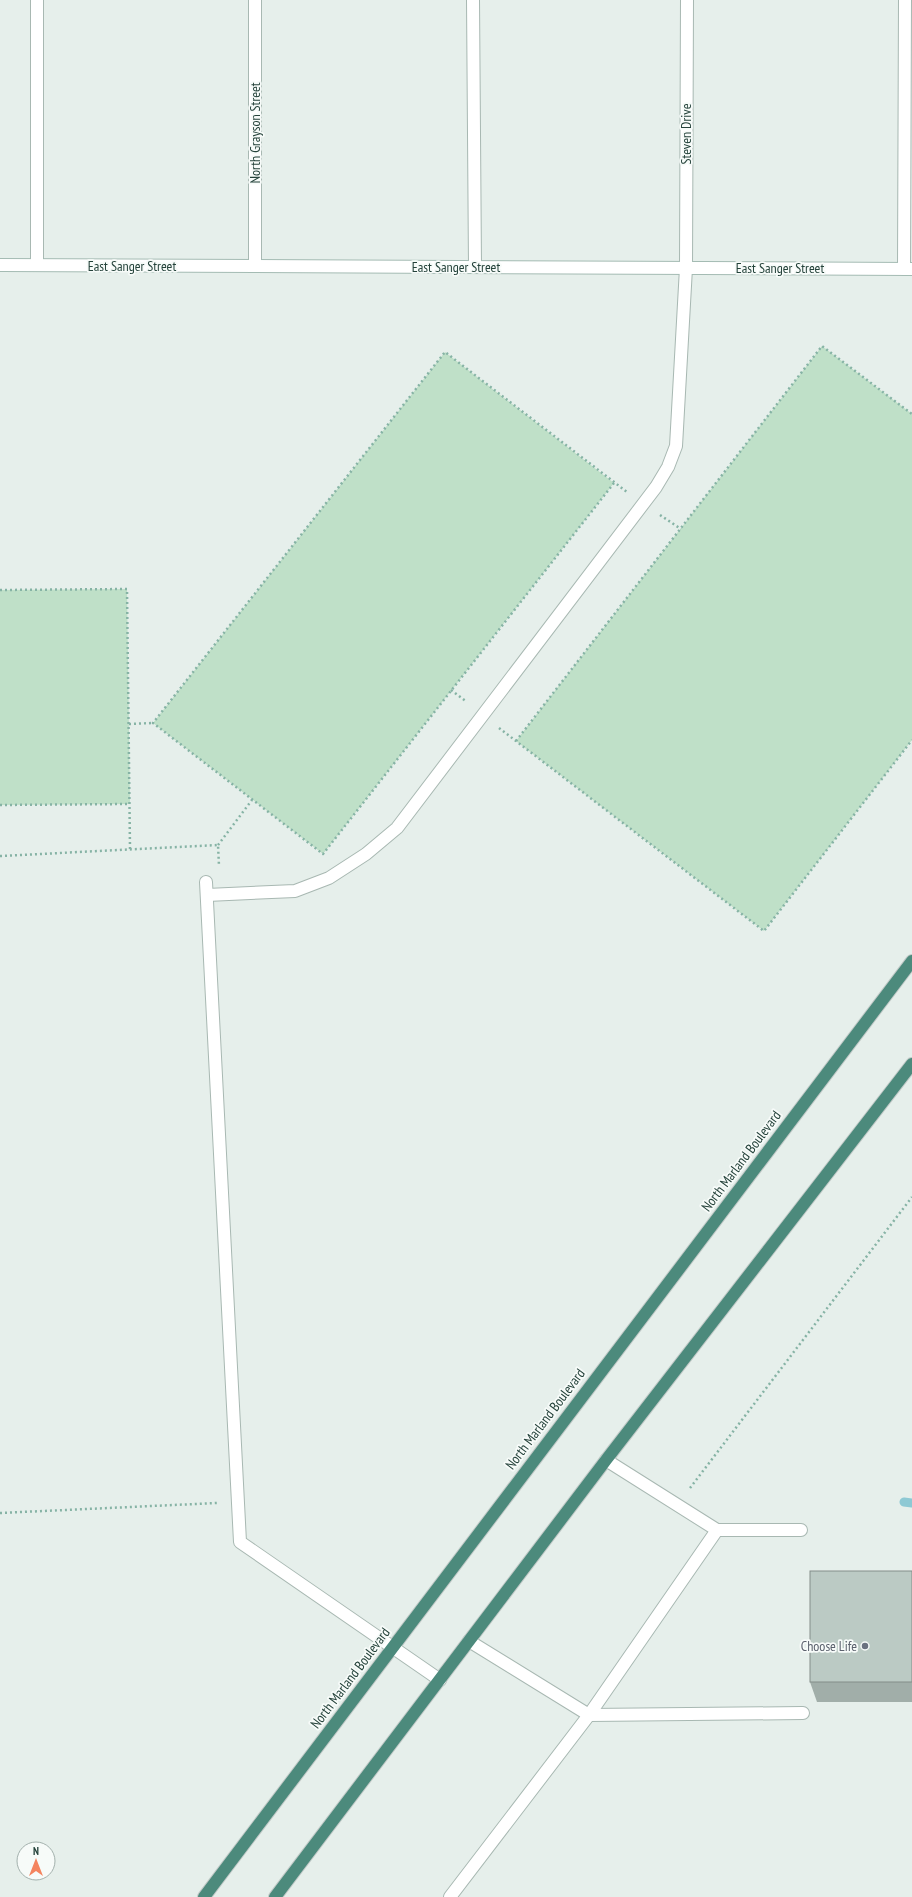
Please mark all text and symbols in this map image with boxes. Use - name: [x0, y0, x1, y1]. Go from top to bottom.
- street label: North Grayson Street: [246, 82, 264, 184]
- street label: Steven Drive: [677, 103, 695, 165]
- street label: East Sanger Street: [88, 257, 176, 275]
- street label: East Sanger Street: [412, 258, 500, 276]
- street label: East Sanger Street: [736, 259, 824, 277]
- street label: North Marland Boulevard: [697, 1107, 785, 1215]
- street label: North Marland Boulevard: [501, 1365, 589, 1473]
- street label: North Marland Boulevard: [306, 1624, 394, 1732]
- place label: Choose Life: [801, 1637, 857, 1655]
- marker: Choose Life: [860, 1641, 870, 1651]
- north arrow: [16, 1841, 56, 1881]
- text: N: [33, 1844, 39, 1858]

